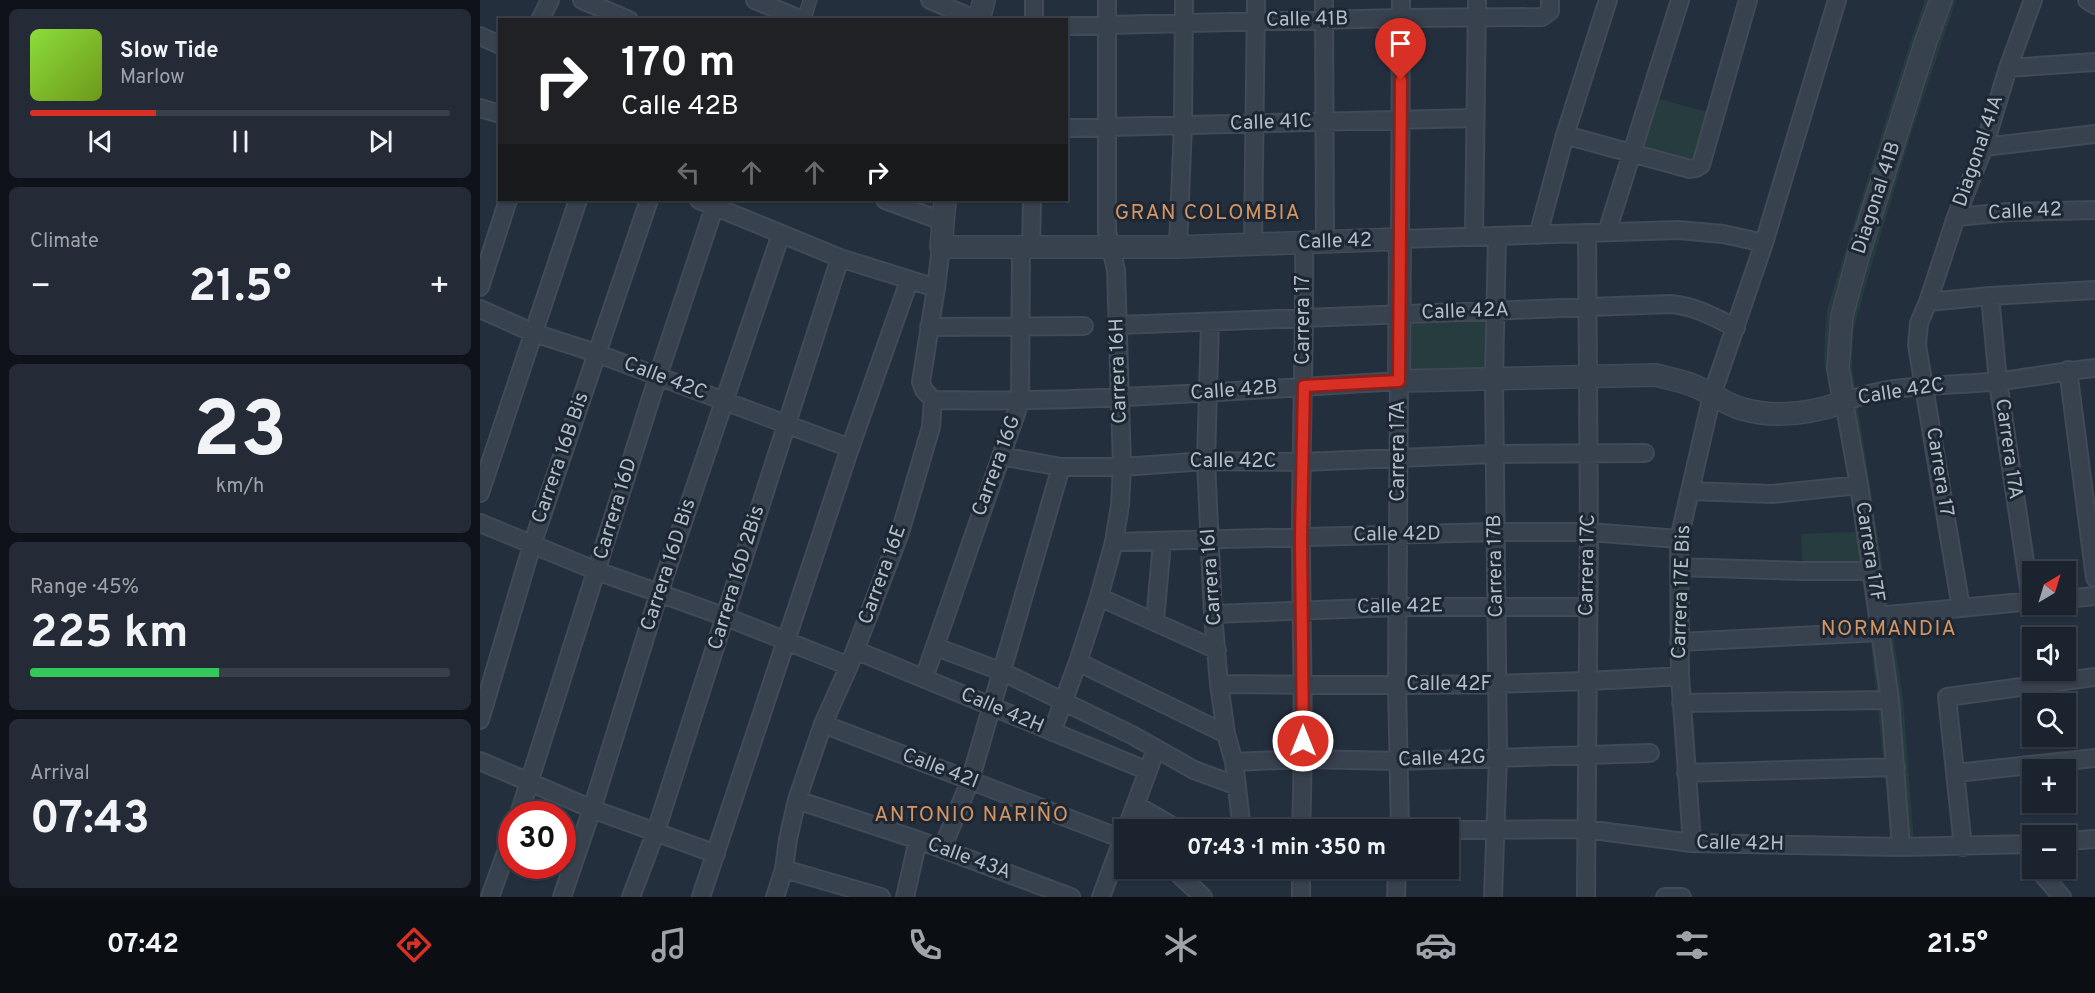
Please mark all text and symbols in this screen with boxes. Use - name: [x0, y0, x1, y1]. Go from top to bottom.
- street label: Calle 41B: [1266, 6, 1348, 34]
- pin: [1375, 18, 1426, 80]
- icon: arrive: [1384, 27, 1417, 60]
- text: Slow Tide: [120, 38, 219, 65]
- text: 170 m: [621, 38, 735, 91]
- icon: right: [522, 42, 600, 120]
- text: Marlow: [120, 65, 184, 91]
- text: Calle 42B: [621, 90, 739, 124]
- street label: Diagonal 41A: [1948, 92, 2010, 210]
- street label: Calle 41C: [1229, 109, 1313, 137]
- icon: previous: [84, 125, 117, 158]
- icon: pause: [224, 125, 257, 158]
- icon: next: [364, 125, 397, 158]
- street label: Diagonal 41B: [1847, 139, 1907, 257]
- icon: left: [672, 156, 705, 189]
- icon: ahead: [735, 156, 768, 189]
- icon: ahead: [798, 156, 831, 189]
- icon: right: [861, 156, 894, 189]
- street label: Calle 42: [1987, 197, 2063, 227]
- district label: GRAN COLOMBIA: [1115, 200, 1301, 227]
- street label: Calle 42: [1298, 228, 1372, 256]
- text: Climate: [30, 229, 99, 255]
- text: 21.5°: [189, 260, 291, 317]
- text: −: [30, 267, 51, 309]
- text: +: [429, 267, 450, 309]
- street label: Carrera 17: [1291, 275, 1317, 365]
- street label: Calle 42A: [1421, 297, 1509, 327]
- street label: Carrera 16H: [1104, 318, 1134, 424]
- street label: Calle 42C: [620, 351, 710, 407]
- street label: Calle 42C: [1856, 372, 1946, 412]
- street label: Calle 42B: [1190, 375, 1278, 407]
- text: 23: [193, 385, 287, 484]
- street label: Carrera 16B Bis: [526, 389, 596, 527]
- street label: Carrera 17A: [1988, 397, 2028, 501]
- street label: Carrera 17A: [1386, 400, 1412, 502]
- street label: Carrera 16G: [967, 412, 1027, 520]
- street label: Carrera 17: [1919, 425, 1959, 519]
- street label: Calle 42C: [1190, 449, 1277, 475]
- street label: Carrera 16D: [588, 455, 644, 563]
- text: km/h: [216, 474, 264, 500]
- street label: Carrera 16D Bis: [635, 496, 703, 634]
- street label: Carrera 17F: [1848, 500, 1890, 604]
- street label: Carrera 16D 2Bis: [703, 503, 771, 653]
- street label: Carrera 17B: [1482, 514, 1510, 618]
- street label: Carrera 17C: [1574, 514, 1602, 616]
- street label: Calle 42D: [1353, 521, 1441, 549]
- street label: Carrera 16E: [853, 522, 913, 628]
- street label: Carrera 17E Bis: [1667, 524, 1697, 660]
- street label: Carrera 16I: [1196, 528, 1228, 626]
- north arrow: [2022, 561, 2076, 615]
- map controls: [2022, 561, 2076, 879]
- text: Range · 45%: [30, 575, 139, 601]
- street label: Calle 42E: [1357, 593, 1443, 621]
- text: 225 km: [30, 606, 188, 663]
- district label: NORMANDIA: [1821, 616, 1957, 643]
- button: sound: [2022, 627, 2076, 681]
- street label: Calle 42F: [1406, 672, 1492, 698]
- street label: Calle 42H: [956, 682, 1048, 740]
- button: search: [2022, 693, 2076, 747]
- position arrow: [1271, 709, 1335, 773]
- street label: Calle 42I: [898, 743, 982, 795]
- street label: Calle 42G: [1398, 744, 1486, 774]
- button: +: [2022, 759, 2076, 813]
- text: Arrival: [30, 761, 90, 787]
- text: 07:43: [30, 792, 150, 849]
- speed limit sign: 30: [498, 801, 576, 879]
- district label: ANTONIO NARIÑO: [874, 802, 1070, 829]
- button: −: [2022, 825, 2076, 879]
- street label: Calle 42H: [1696, 830, 1784, 858]
- street label: Calle 43A: [924, 832, 1014, 886]
- text: 07:43 · 1 min · 350 m: [1187, 835, 1386, 862]
- icon: directions: [393, 924, 435, 966]
- icon: music: [648, 924, 690, 966]
- icon: phone: [904, 924, 946, 966]
- icon: climate: [1160, 924, 1202, 966]
- icon: car: [1415, 924, 1457, 966]
- icon: filters: [1671, 924, 1713, 966]
- text: 07:42: [107, 928, 179, 962]
- text: 21.5°: [1926, 928, 1988, 962]

